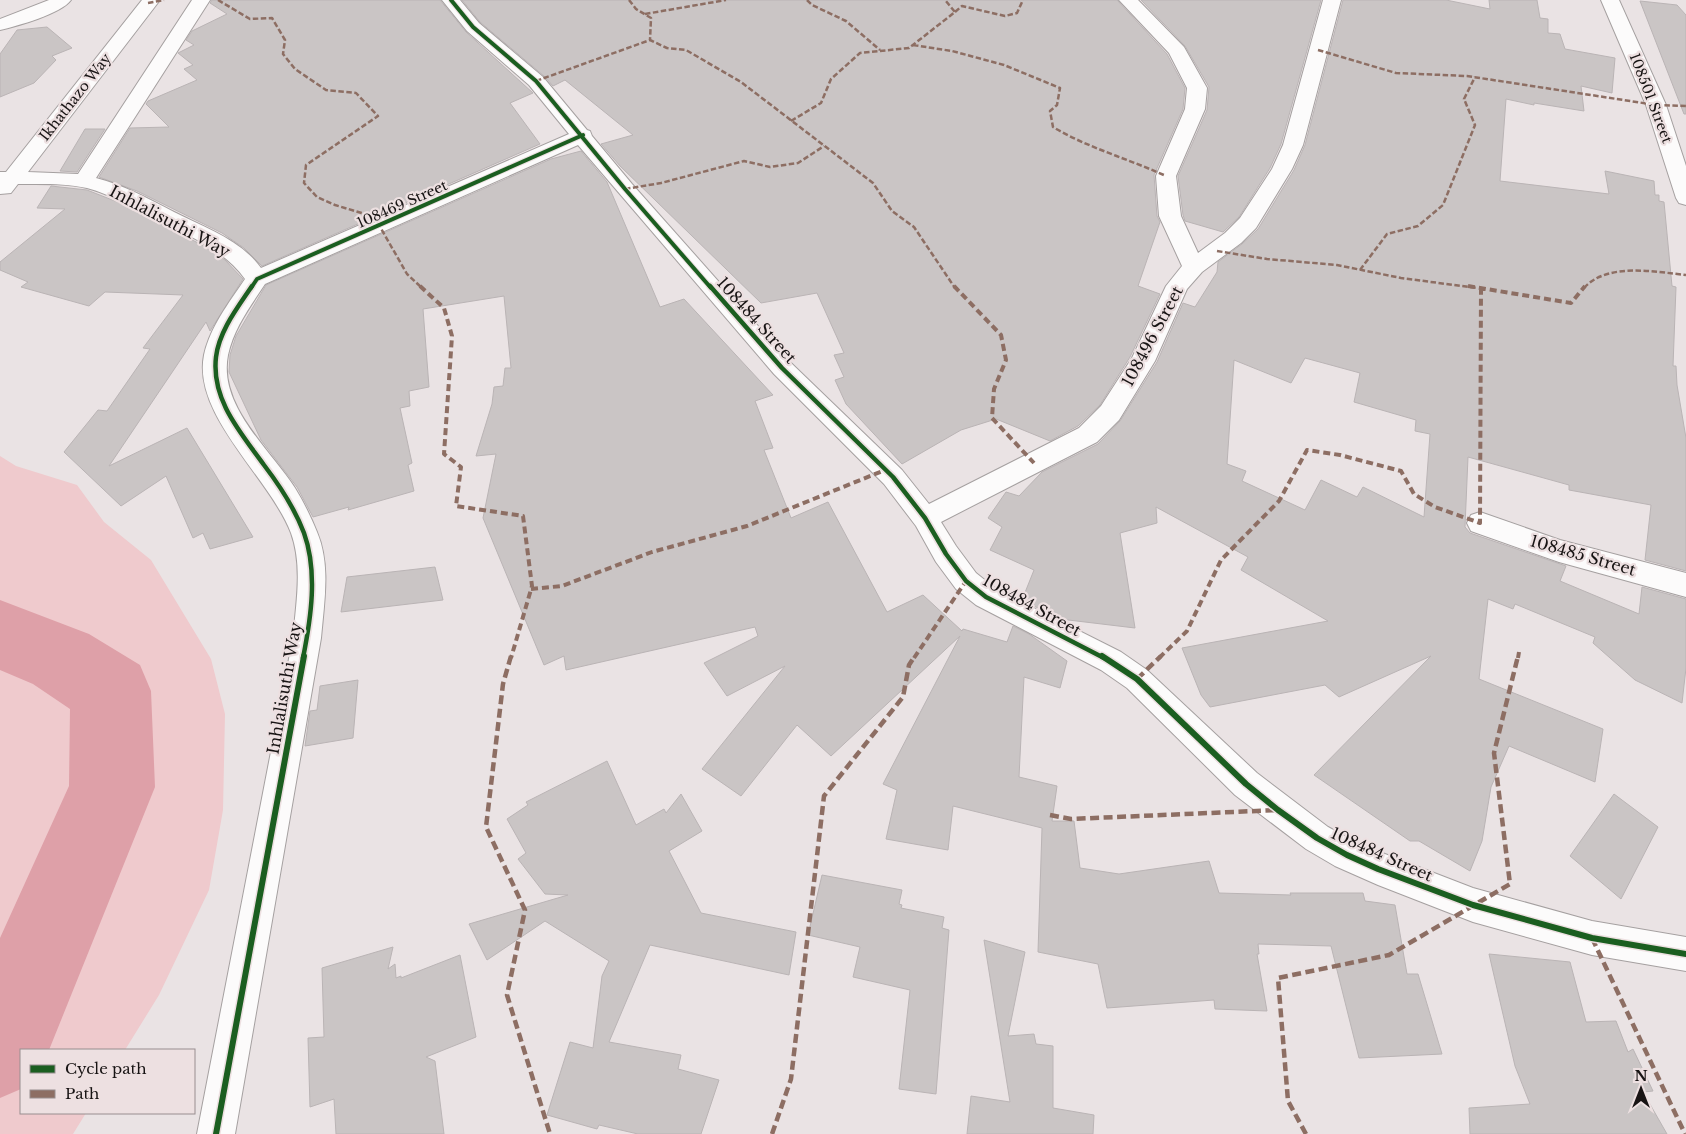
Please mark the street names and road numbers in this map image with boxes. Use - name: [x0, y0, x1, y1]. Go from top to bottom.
- street label: Ikhathazo Way: [35, 49, 115, 145]
- street label: 108501 Street: [1626, 50, 1677, 146]
- street label: 108469 Street: [354, 176, 451, 232]
- street label: Inhlalisuthi Way: [106, 181, 235, 262]
- street label: 108484 Street: [713, 273, 801, 367]
- street label: 108496 Street: [1117, 282, 1187, 390]
- street label: 108485 Street: [1528, 530, 1638, 580]
- street label: 108484 Street: [979, 570, 1085, 640]
- street label: Inhlalisuthi Way: [263, 620, 306, 756]
- street label: 108484 Street: [1328, 823, 1436, 885]

